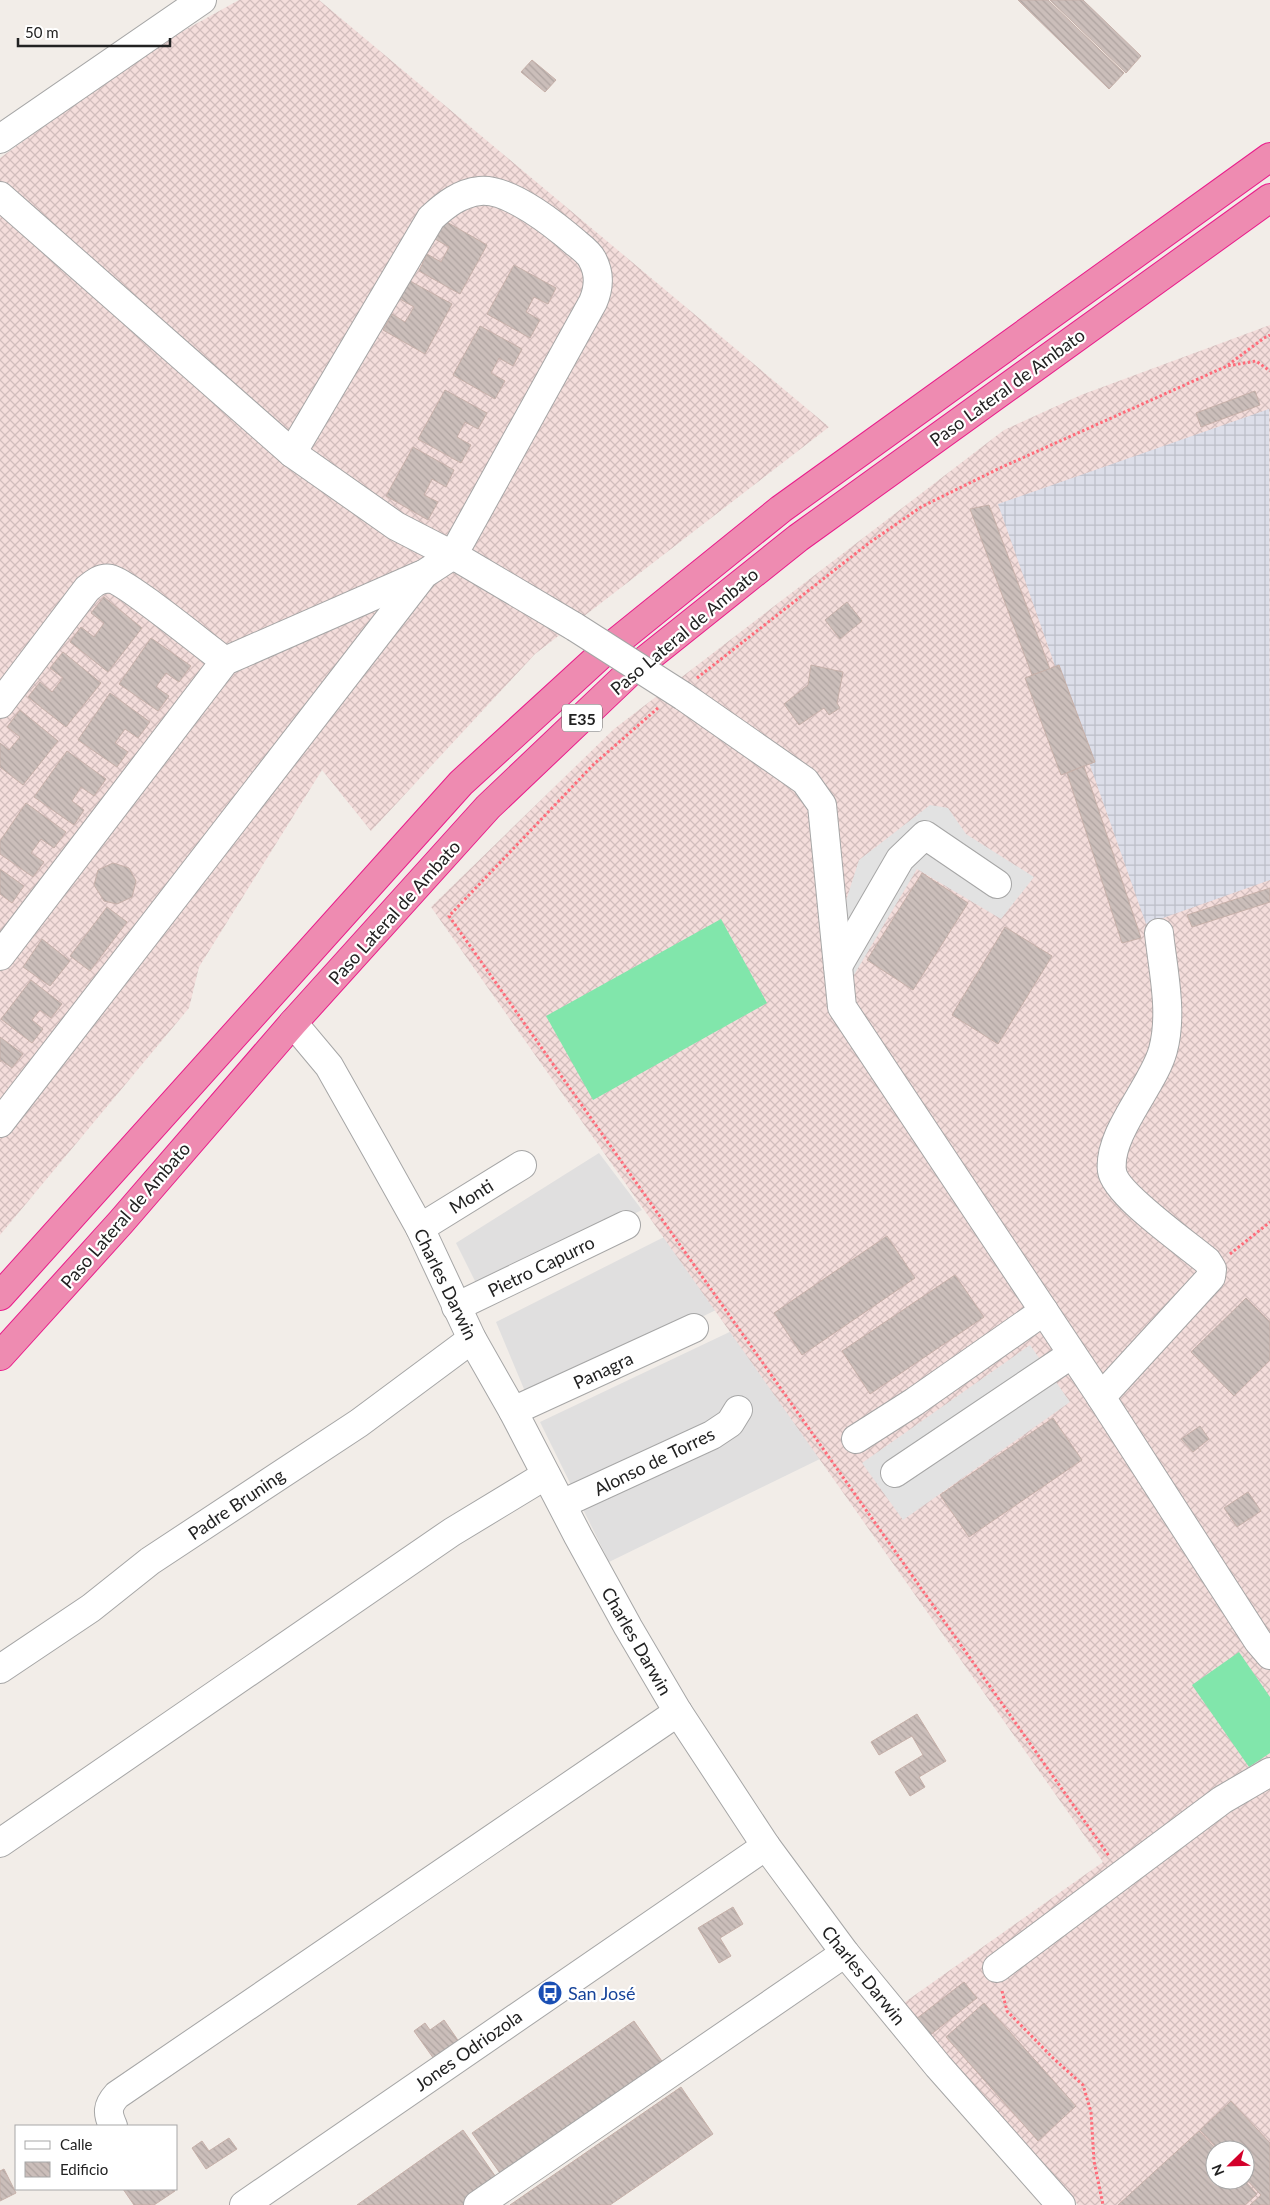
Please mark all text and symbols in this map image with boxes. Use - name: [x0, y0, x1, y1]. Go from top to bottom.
- scale bar: [18, 15, 170, 47]
- text: 50 m: [25, 23, 59, 41]
- street label: Paso Lateral de Ambato: [925, 323, 1089, 451]
- street label: Paso Lateral de Ambato: [606, 563, 762, 699]
- road number: E35: [562, 704, 602, 731]
- street label: Paso Lateral de Ambato: [323, 835, 465, 989]
- street label: Paso Lateral de Ambato: [56, 1137, 194, 1293]
- street label: Monti: [445, 1174, 497, 1218]
- street label: Charles Darwin: [410, 1225, 482, 1343]
- street label: Pietro Capurro: [484, 1231, 598, 1301]
- street label: Panagra: [570, 1347, 636, 1393]
- street label: Alonso de Torres: [590, 1422, 718, 1500]
- street label: Padre Bruning: [184, 1464, 288, 1544]
- street label: Charles Darwin: [597, 1583, 677, 1699]
- street label: Charles Darwin: [817, 1921, 911, 2029]
- bus stop icon: San José: [537, 1980, 563, 2006]
- place label: San José: [568, 1982, 636, 2004]
- street label: Jones Odriozola: [410, 2005, 526, 2095]
- legend: [15, 2125, 178, 2190]
- text: Calle: [60, 2135, 93, 2153]
- north arrow: [1205, 2140, 1255, 2190]
- text: Edificio: [60, 2160, 108, 2178]
- text: N: [1208, 2162, 1228, 2179]

